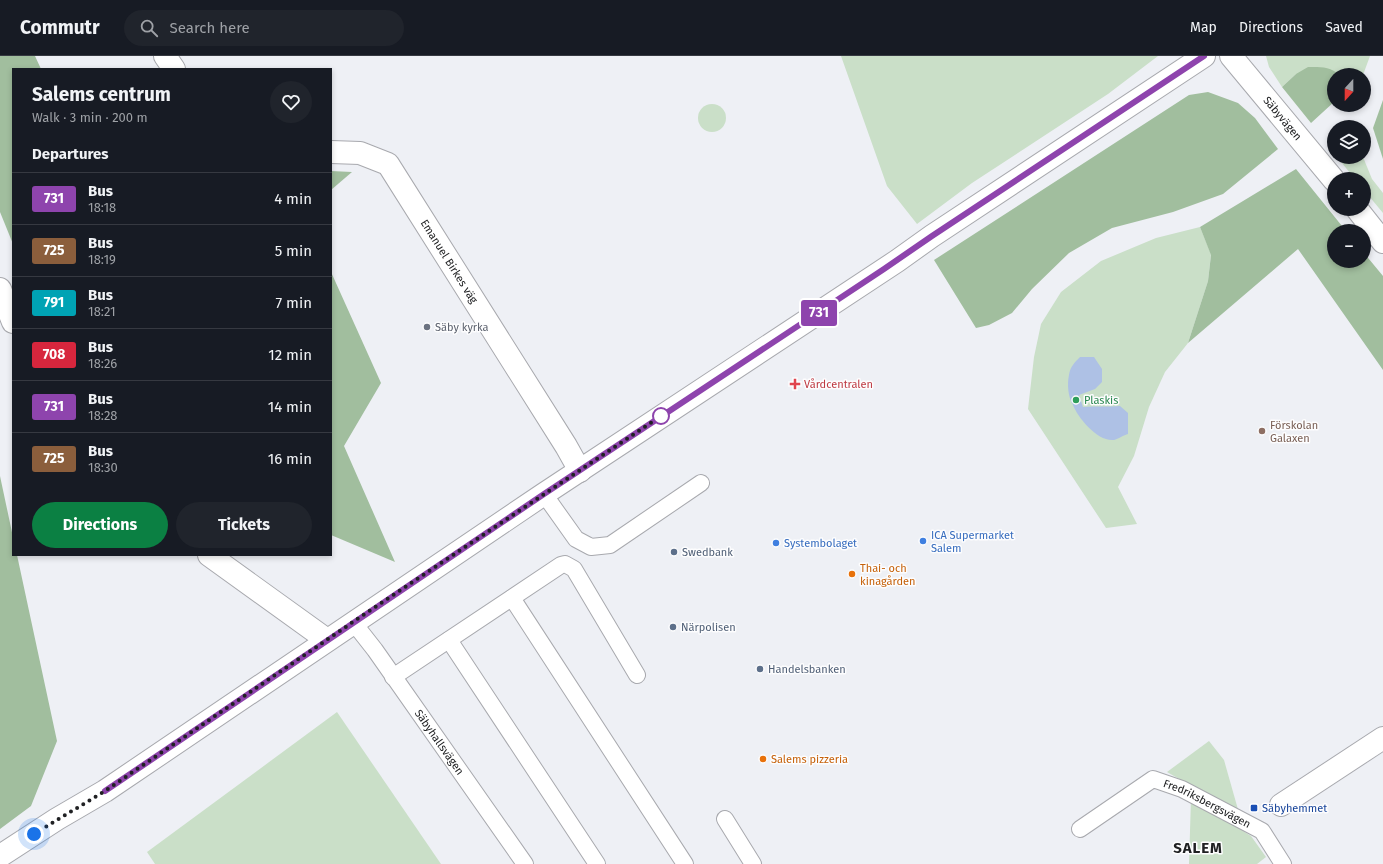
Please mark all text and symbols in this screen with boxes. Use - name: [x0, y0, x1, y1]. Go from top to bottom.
- search box: [124, 10, 404, 46]
- text: Commutr: [20, 16, 100, 39]
- icon: search: [138, 17, 160, 39]
- text: Search here: [170, 19, 250, 37]
- text: Map: [1190, 19, 1217, 36]
- text: Directions: [1239, 19, 1303, 36]
- text: Saved: [1325, 19, 1363, 36]
- north arrow: [1327, 68, 1371, 112]
- map controls: [1327, 68, 1371, 268]
- button: heart: [270, 81, 312, 123]
- text: Salems centrum: [32, 83, 171, 106]
- street label: Säbyvägen: [1261, 94, 1305, 143]
- text: Walk · 3 min · 200 m: [32, 110, 148, 125]
- button: layers: [1327, 120, 1371, 164]
- text: Departures: [32, 145, 109, 163]
- button: +: [1327, 172, 1371, 216]
- text: Bus: [88, 182, 113, 200]
- text: 731: [44, 190, 64, 207]
- text: 4 min: [274, 190, 312, 208]
- text: 18:18: [88, 200, 116, 215]
- street label: Emanuel Birkes väg: [418, 217, 481, 306]
- button: −: [1327, 224, 1371, 268]
- text: Bus: [88, 234, 113, 252]
- text: 725: [43, 242, 65, 259]
- text: 5 min: [275, 242, 312, 260]
- text: 18:19: [88, 252, 116, 267]
- text: Bus: [88, 286, 113, 304]
- text: 791: [44, 294, 64, 311]
- text: 7 min: [275, 294, 312, 312]
- line badge: 731: [796, 300, 842, 326]
- text: 18:21: [88, 304, 116, 319]
- text: 731: [809, 304, 829, 321]
- place label: Säby kyrka: [435, 321, 489, 334]
- marker: Säby kyrka: [422, 322, 432, 332]
- text: Bus: [88, 338, 113, 356]
- text: 708: [43, 346, 65, 363]
- text: 12 min: [268, 346, 312, 364]
- text: 18:26: [88, 356, 117, 371]
- marker: Vårdcentralen: [789, 378, 801, 390]
- place label: Vårdcentralen: [804, 378, 873, 391]
- text: Bus: [88, 390, 113, 408]
- place label: Plaskis: [1084, 394, 1118, 407]
- marker: Plaskis: [1071, 395, 1081, 405]
- text: 731: [44, 398, 64, 415]
- text: 14 min: [268, 398, 312, 416]
- unlabelled marker: [652, 407, 670, 425]
- text: 18:28: [88, 408, 118, 423]
- place label: Förskolan Galaxen: [1270, 419, 1318, 445]
- marker: Förskolan Galaxen: [1257, 426, 1267, 436]
- text: Bus: [88, 442, 113, 460]
- text: 725: [43, 450, 65, 467]
- text: 16 min: [268, 450, 312, 468]
- text: 18:30: [88, 460, 118, 475]
- button: Directions: [32, 502, 168, 548]
- button: Tickets: [176, 502, 312, 548]
- place label: ICA Supermarket Salem: [931, 529, 1014, 555]
- marker: ICA Supermarket Salem: [918, 536, 928, 546]
- place label: Systembolaget: [784, 537, 857, 550]
- marker: Systembolaget: [771, 538, 781, 548]
- place label: Swedbank: [682, 546, 733, 559]
- marker: Swedbank: [669, 547, 679, 557]
- place label: Thai- och kinagården: [860, 562, 915, 588]
- marker: Thai- och kinagården: [847, 569, 857, 579]
- place label: Närpolisen: [681, 621, 736, 634]
- marker: Närpolisen: [668, 622, 678, 632]
- place label: Handelsbanken: [768, 663, 846, 676]
- marker: Handelsbanken: [755, 664, 765, 674]
- street label: Säbyhallsvägen: [412, 707, 467, 777]
- place label: Salems pizzeria: [771, 753, 848, 766]
- marker: Salems pizzeria: [758, 754, 768, 764]
- street label: Fredriksbergsvägen: [1162, 777, 1253, 830]
- place label: Säbyhemmet: [1262, 802, 1327, 815]
- marker: Säbyhemmet: [1249, 803, 1259, 813]
- your location: [24, 824, 44, 844]
- district label: SALEM: [1173, 839, 1223, 857]

